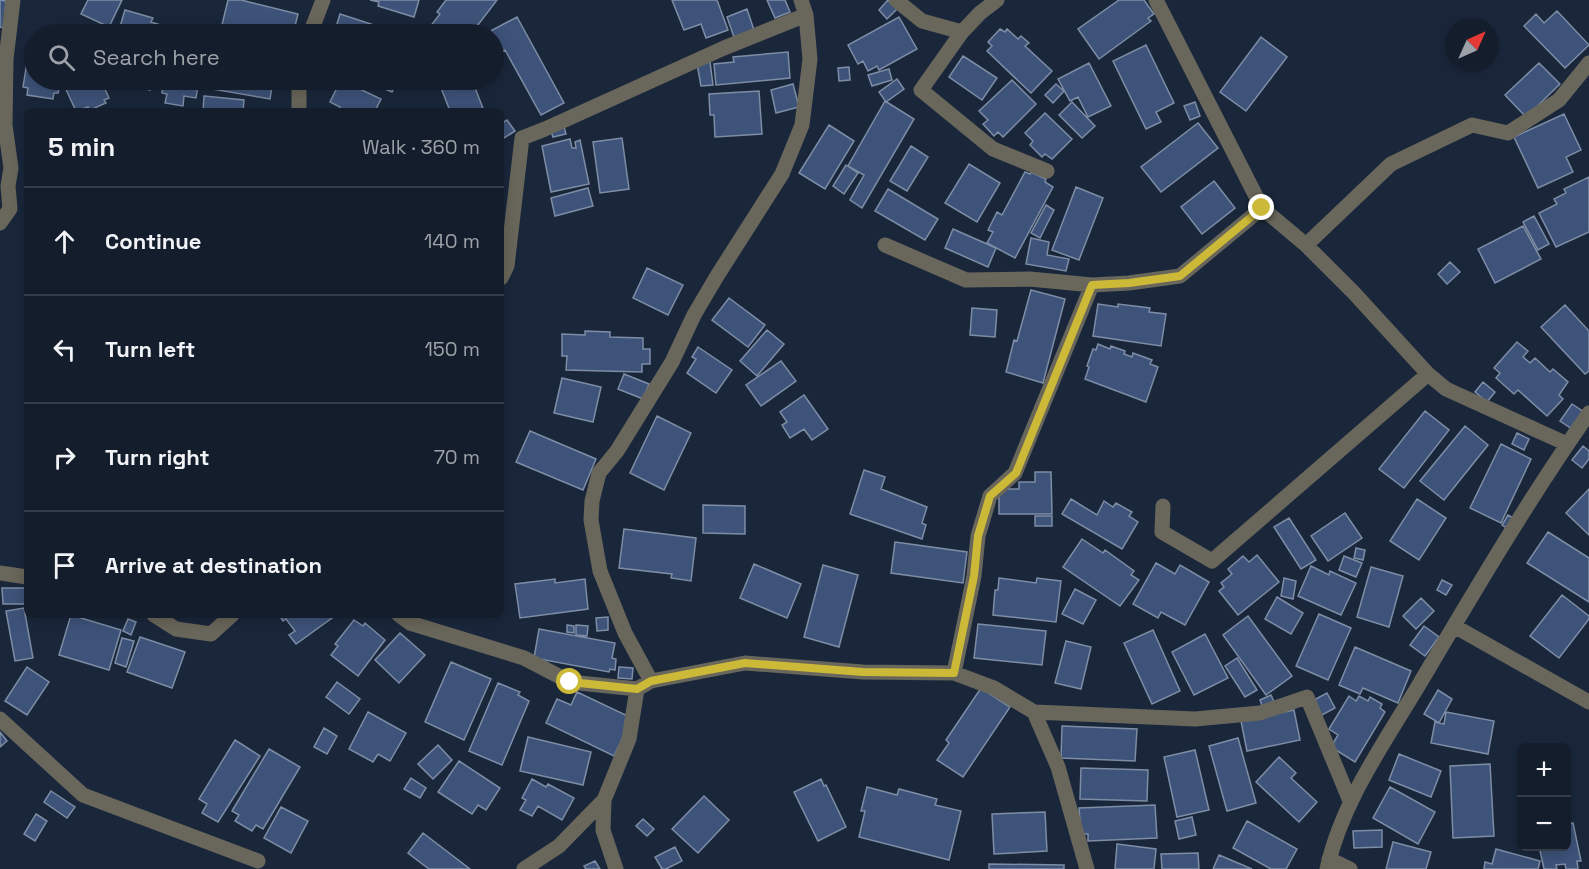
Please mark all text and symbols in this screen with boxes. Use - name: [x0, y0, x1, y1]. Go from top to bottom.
- north arrow: [1445, 18, 1499, 72]
- search box: [24, 24, 504, 90]
- icon: search: [45, 41, 78, 74]
- text: Search here: [93, 43, 220, 71]
- text: 5 min: [48, 130, 115, 164]
- text: Walk · 360 m: [362, 134, 480, 160]
- route end: [1248, 194, 1274, 220]
- icon: ahead: [48, 225, 81, 258]
- text: Continue: [105, 227, 201, 255]
- text: 140 m: [424, 228, 480, 254]
- icon: left: [48, 333, 81, 366]
- text: Turn left: [105, 335, 195, 363]
- text: 150 m: [425, 336, 480, 362]
- icon: right: [48, 441, 81, 474]
- text: Turn right: [105, 443, 210, 471]
- text: 70 m: [434, 444, 480, 470]
- icon: arrive: [48, 549, 81, 582]
- text: Arrive at destination: [105, 551, 322, 579]
- route start: [556, 668, 582, 694]
- map controls: [1517, 743, 1571, 851]
- button: +: [1517, 743, 1571, 797]
- button: −: [1517, 797, 1571, 851]

